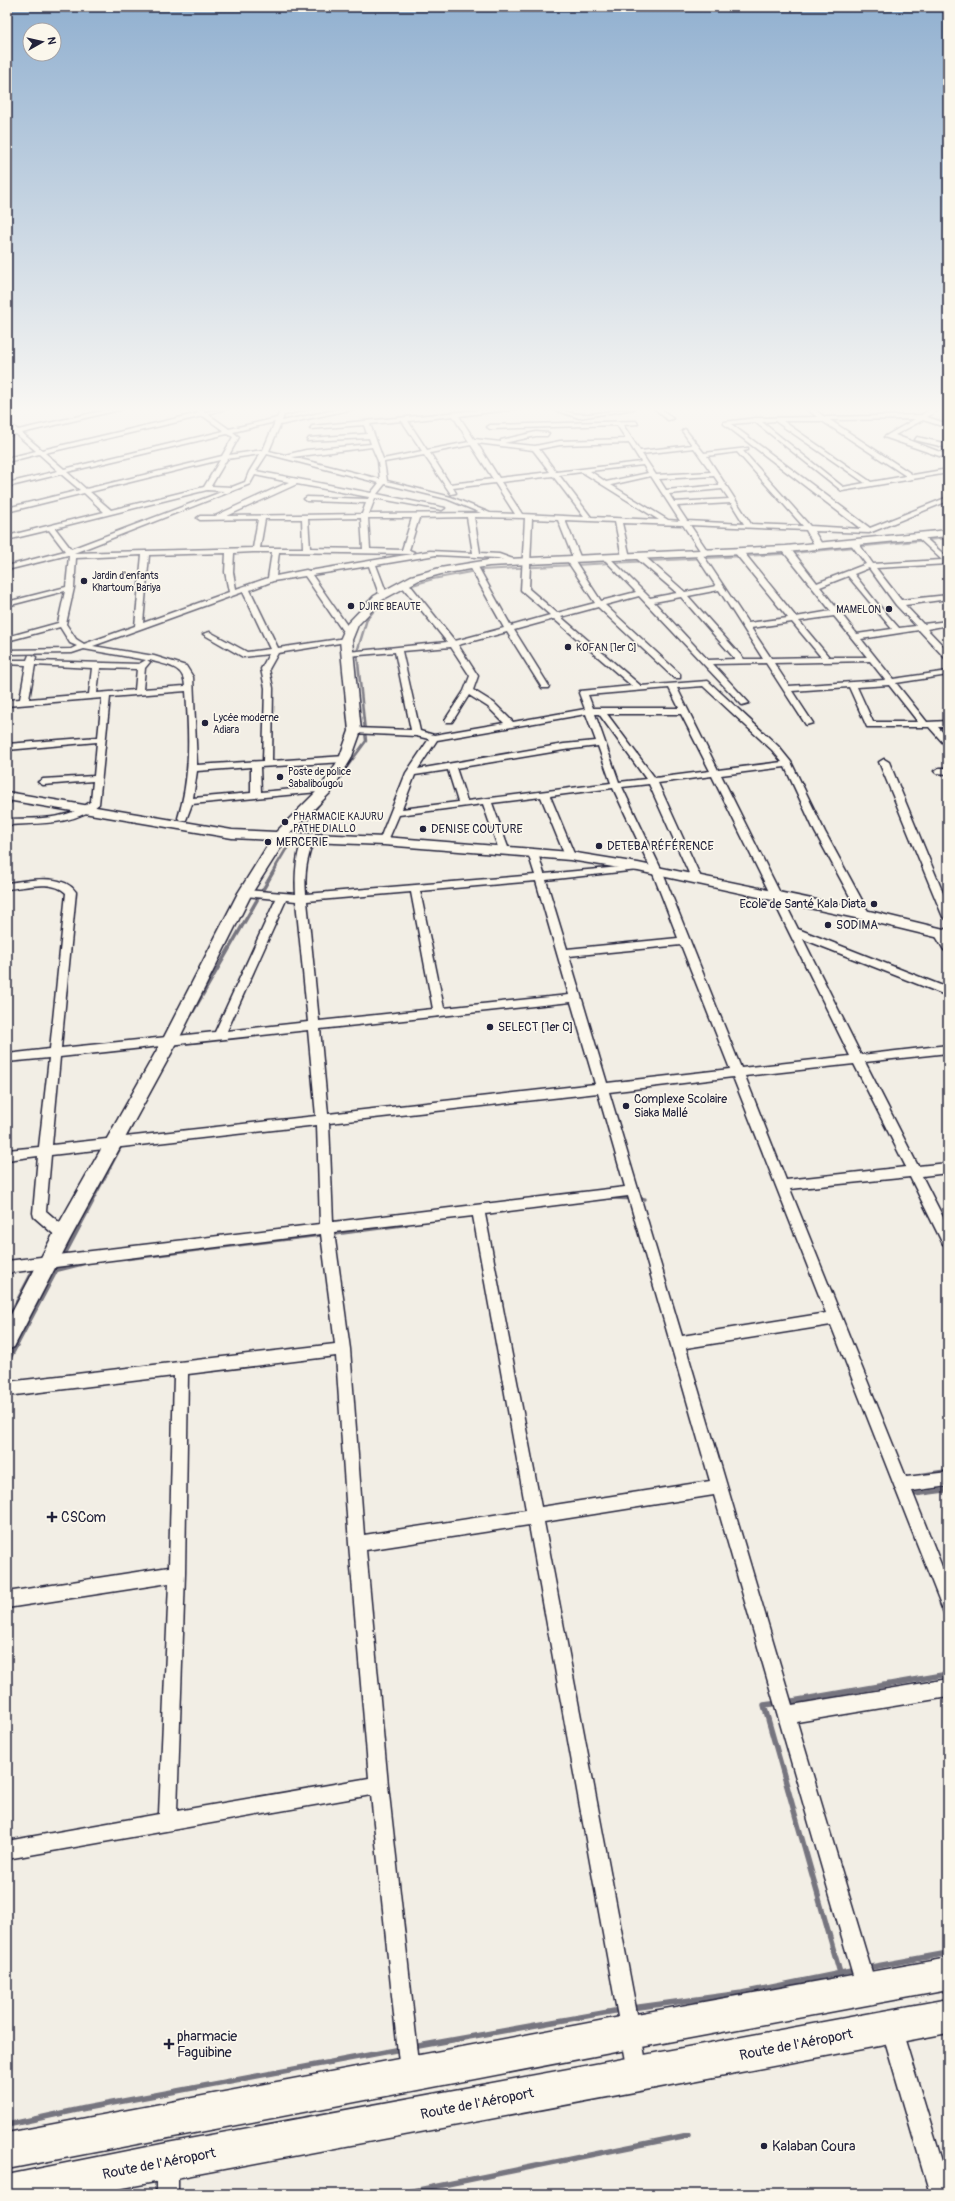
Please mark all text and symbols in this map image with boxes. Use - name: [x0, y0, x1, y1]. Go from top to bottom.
- north arrow: [22, 22, 62, 62]
- text: N: [44, 36, 58, 46]
- place label: Jardin d'enfants Khartoum Bariya: [92, 570, 161, 594]
- marker: Jardin d'enfants Khartoum Bariya: [79, 576, 89, 586]
- marker: DJIRE BEAUTE: [346, 601, 356, 611]
- place label: DJIRE BEAUTE: [359, 601, 421, 613]
- place label: MAMELON: [836, 604, 881, 616]
- marker: MAMELON: [884, 604, 894, 614]
- marker: KOFAN [1er C]: [563, 642, 573, 652]
- place label: KOFAN [1er C]: [576, 642, 637, 654]
- place label: Lycée moderne Adiara: [213, 712, 279, 736]
- marker: Lycée moderne Adiara: [200, 718, 210, 728]
- place label: Poste de police Sabalibougou: [288, 766, 351, 790]
- marker: Poste de police Sabalibougou: [275, 772, 285, 782]
- place label: PHARMACIE KAJURU PATHE DIALLO: [293, 811, 384, 835]
- marker: PHARMACIE KAJURU PATHE DIALLO: [280, 817, 290, 827]
- place label: DENISE COUTURE: [431, 822, 523, 837]
- marker: DENISE COUTURE: [418, 824, 428, 834]
- place label: MERCERIE: [276, 835, 328, 850]
- marker: MERCERIE: [263, 837, 273, 847]
- place label: DETEBA RÉFÉRENCE: [607, 838, 714, 854]
- marker: DETEBA RÉFÉRENCE: [594, 841, 604, 851]
- place label: Ecole de Santé Kala Diata: [739, 897, 866, 912]
- marker: Ecole de Santé Kala Diata: [869, 899, 879, 909]
- place label: SODIMA: [836, 918, 878, 933]
- marker: SODIMA: [823, 920, 833, 930]
- place label: SELECT [1er C]: [498, 1020, 573, 1035]
- marker: SELECT [1er C]: [485, 1022, 495, 1032]
- place label: Complexe Scolaire Siaka Mallé: [634, 1092, 727, 1121]
- marker: Complexe Scolaire Siaka Mallé: [621, 1101, 631, 1111]
- place label: CSCom: [61, 1509, 106, 1526]
- marker: CSCom: [46, 1511, 58, 1523]
- street label: Route de l'Aéroport: [738, 2025, 854, 2064]
- place label: pharmacie Faguibine: [177, 2028, 237, 2061]
- marker: pharmacie Faguibine: [164, 2039, 174, 2049]
- street label: Route de l'Aéroport: [419, 2084, 535, 2123]
- place label: Kalaban Coura: [772, 2138, 855, 2155]
- marker: Kalaban Coura: [759, 2141, 769, 2151]
- street label: Route de l'Aéroport: [101, 2144, 217, 2183]

